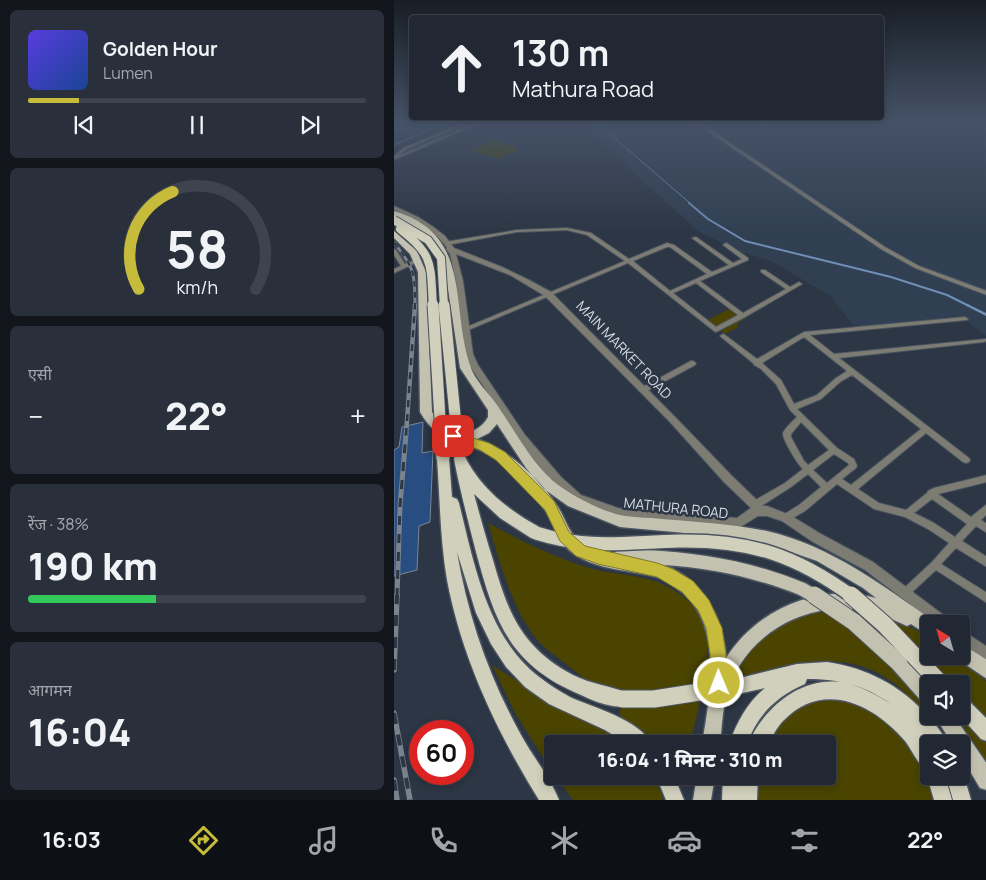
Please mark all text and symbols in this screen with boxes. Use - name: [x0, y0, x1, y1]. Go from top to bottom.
- text: 130 m: [512, 29, 609, 77]
- icon: ahead: [429, 35, 494, 100]
- text: Golden Hour: [103, 36, 217, 62]
- text: Lumen: [103, 62, 153, 84]
- text: Mathura Road: [512, 74, 654, 104]
- icon: previous: [70, 111, 98, 139]
- icon: pause: [183, 111, 211, 139]
- icon: next: [296, 111, 324, 139]
- text: 58: [166, 213, 228, 284]
- text: km/h: [176, 275, 218, 299]
- street label: MAIN MARKET ROAD: [572, 296, 676, 403]
- text: एसी: [28, 363, 52, 385]
- text: 22°: [165, 389, 228, 441]
- text: −: [28, 397, 43, 435]
- text: +: [350, 397, 366, 435]
- pin: [432, 415, 474, 457]
- icon: arrive: [439, 422, 467, 450]
- street label: MATHURA ROAD: [623, 493, 729, 522]
- text: रेंज · 38%: [28, 513, 89, 535]
- text: 190 km: [28, 539, 158, 591]
- north arrow: [920, 615, 970, 665]
- map controls: [920, 615, 970, 785]
- position arrow: [692, 656, 744, 708]
- button: sound: [920, 675, 970, 725]
- text: आगमन: [28, 679, 72, 701]
- text: 16:04: [28, 705, 131, 757]
- speed limit sign: 60: [409, 720, 474, 785]
- button: layers: [920, 735, 970, 785]
- text: 16:04 · 1 मिनट · 310 m: [598, 747, 782, 773]
- icon: directions: [186, 823, 221, 858]
- icon: music: [306, 823, 341, 858]
- icon: phone: [426, 823, 461, 858]
- icon: climate: [547, 823, 582, 858]
- icon: car: [667, 823, 702, 858]
- icon: filters: [787, 823, 822, 858]
- text: 16:03: [43, 825, 101, 855]
- text: 22°: [907, 825, 943, 855]

